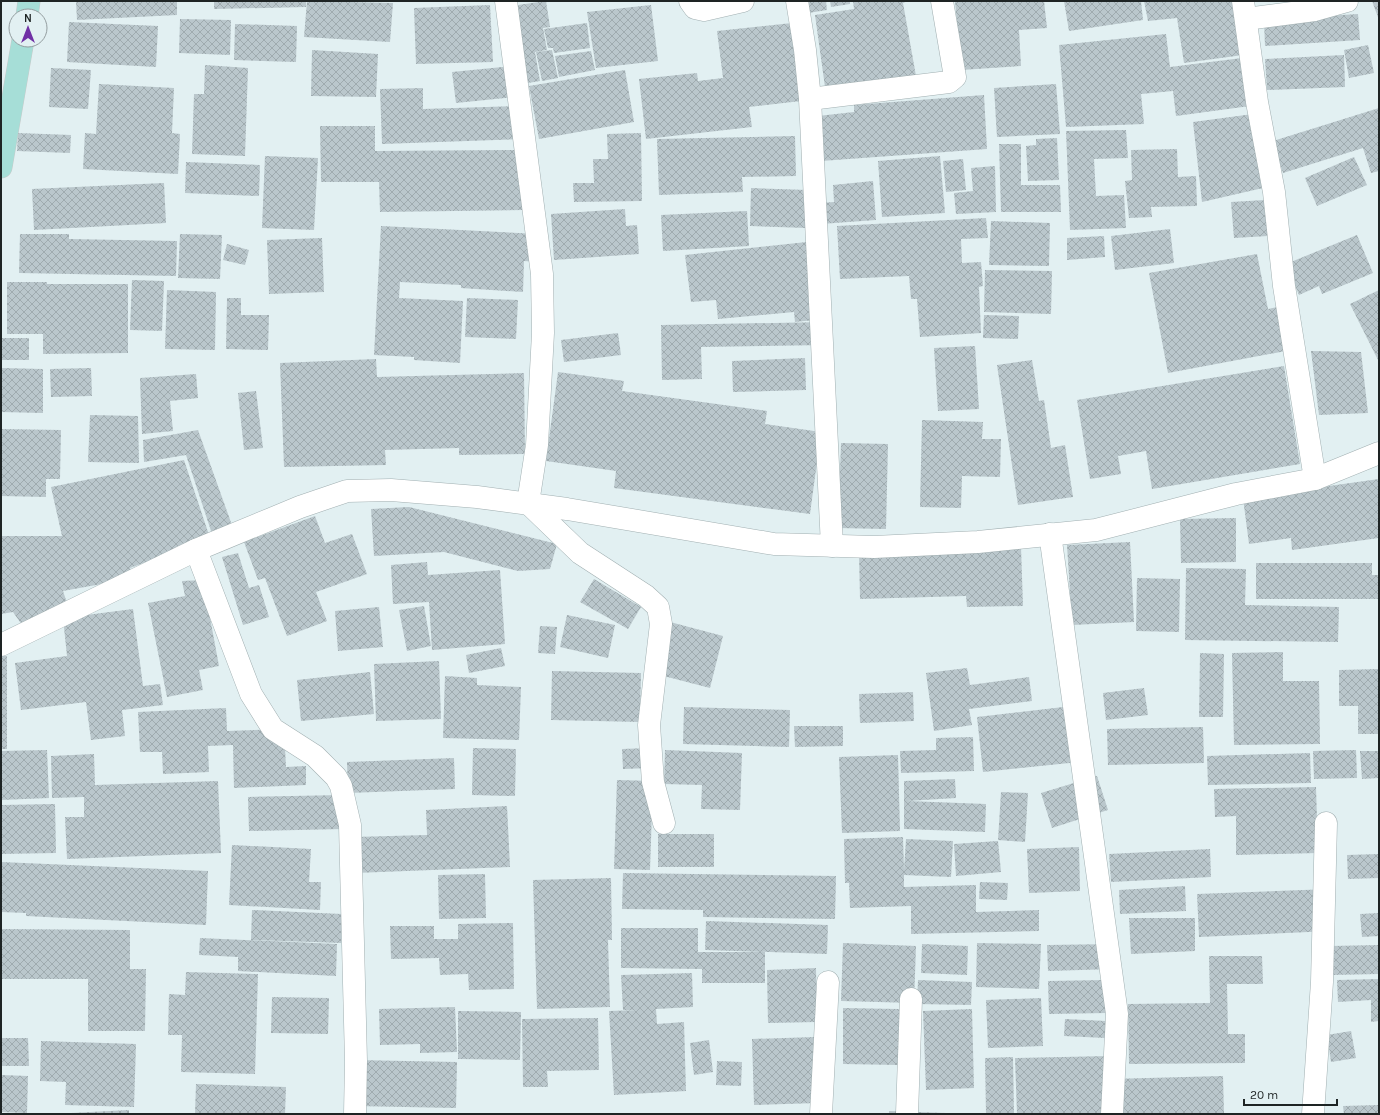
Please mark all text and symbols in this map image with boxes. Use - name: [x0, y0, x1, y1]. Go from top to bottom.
- north arrow: [8, 8, 48, 48]
- text: N: [24, 12, 32, 25]
- scale bar: [1244, 1081, 1337, 1107]
- text: 20 m: [1250, 1088, 1278, 1102]

